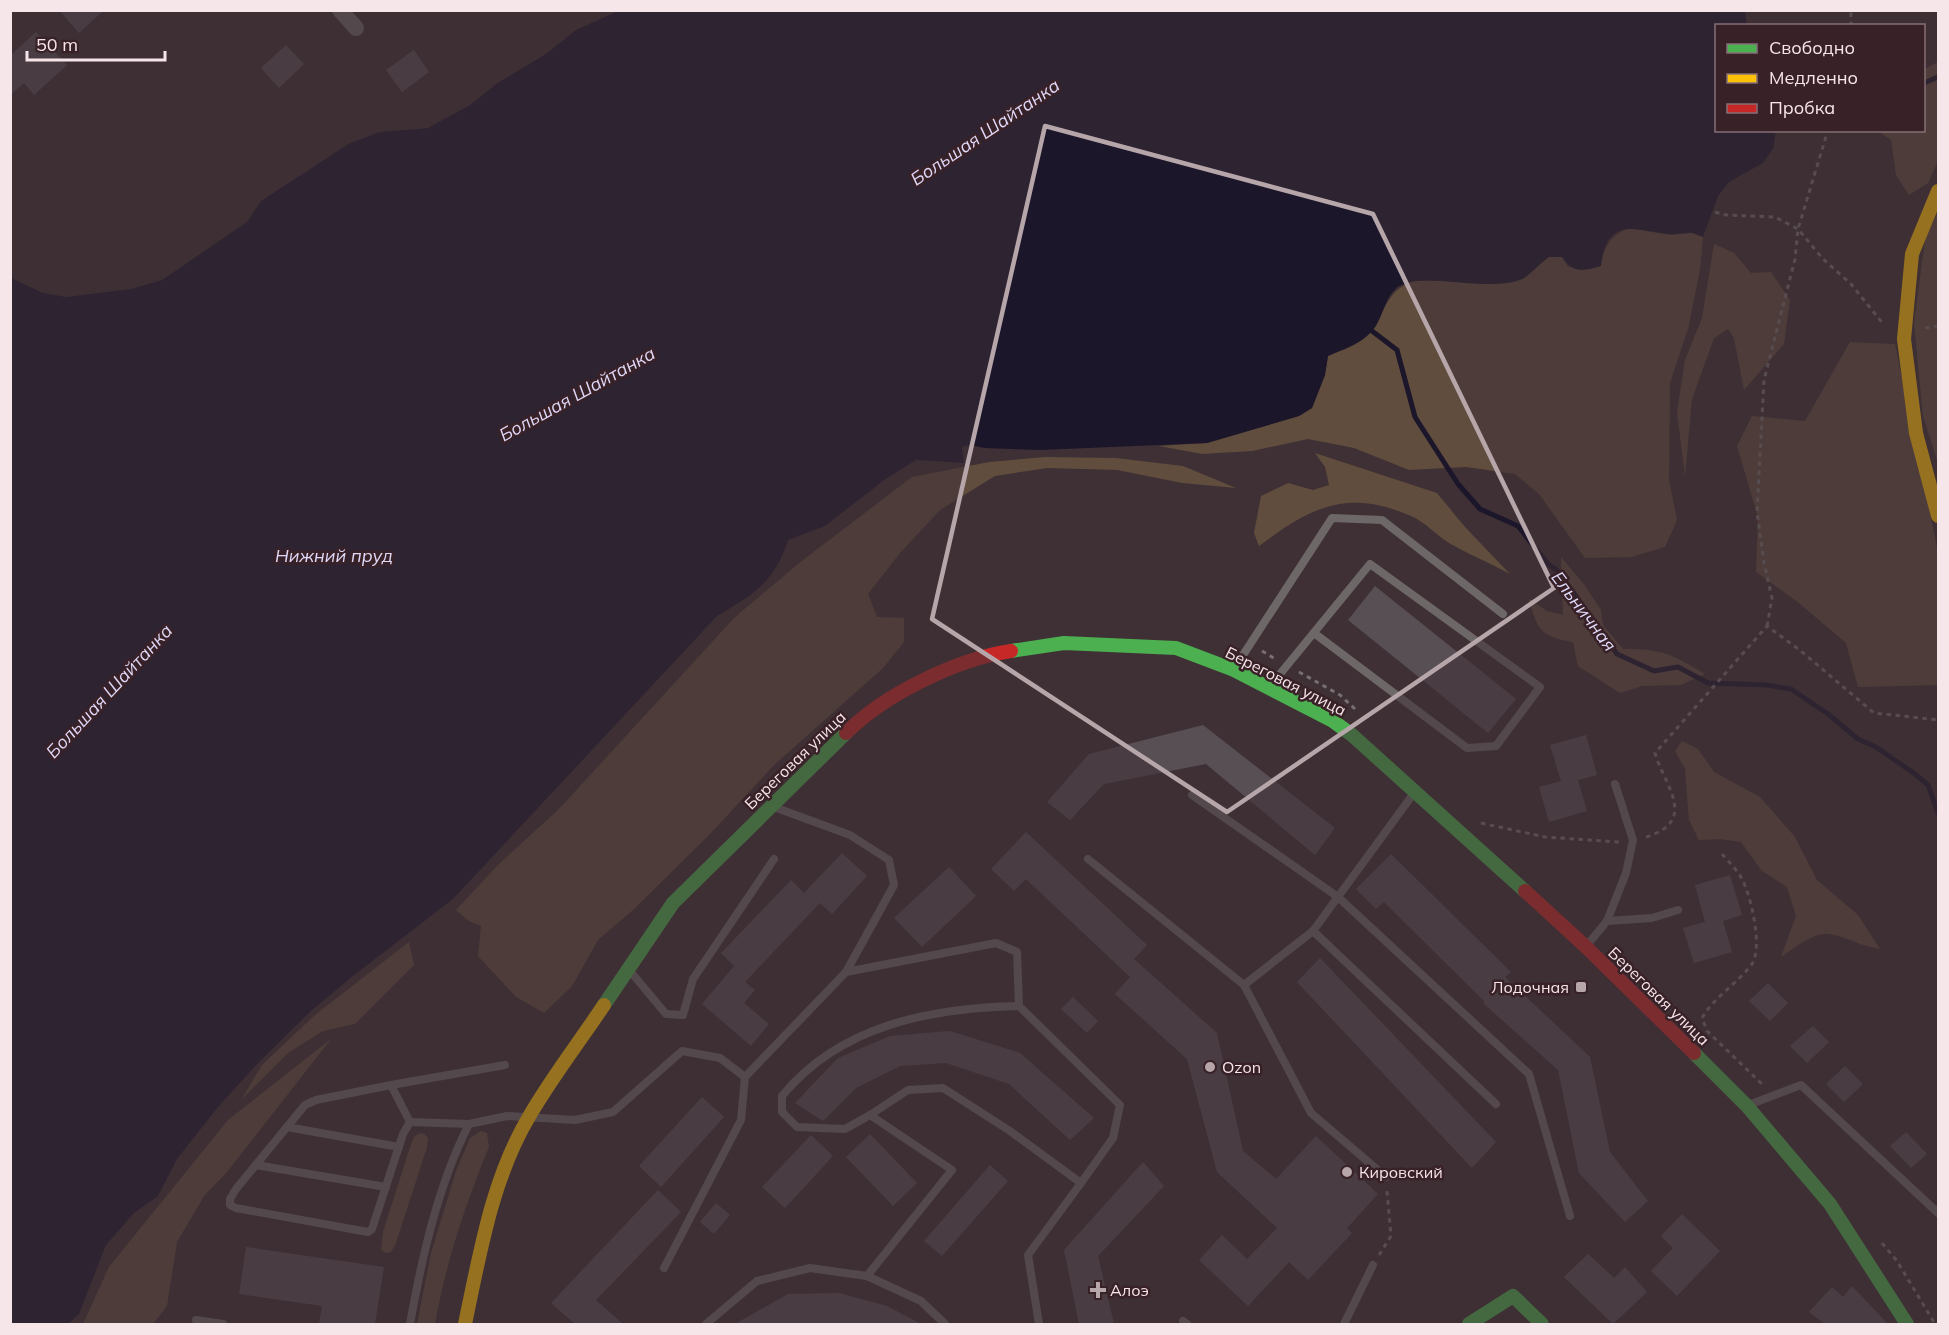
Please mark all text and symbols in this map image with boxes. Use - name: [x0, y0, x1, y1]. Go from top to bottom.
- scale bar: [27, 24, 165, 62]
- legend: [1715, 24, 1925, 132]
- text: 50 m: [36, 33, 78, 56]
- text: Свободно: [1769, 36, 1855, 59]
- text: Медленно: [1769, 66, 1858, 89]
- water label: Большая Шайтанка: [906, 74, 1064, 190]
- text: Пробка: [1769, 96, 1835, 119]
- water label: Большая Шайтанка: [495, 342, 659, 446]
- water label: Нижний пруд: [275, 544, 393, 567]
- water label: Ельничная: [1546, 566, 1622, 656]
- water label: Большая Шайтанка: [41, 619, 177, 763]
- street label: Береговая улица: [1222, 642, 1350, 720]
- street label: Береговая улица: [740, 707, 850, 813]
- street label: Береговая улица: [1604, 943, 1714, 1049]
- place label: Лодочная: [1491, 977, 1569, 997]
- marker: Лодочная: [1574, 980, 1588, 994]
- place label: Ozon: [1222, 1057, 1261, 1077]
- marker: Ozon: [1203, 1060, 1217, 1074]
- place label: Кировский: [1359, 1162, 1443, 1182]
- marker: Кировский: [1340, 1165, 1354, 1179]
- place label: Алоэ: [1110, 1280, 1149, 1300]
- marker: Алоэ: [1091, 1283, 1105, 1297]

